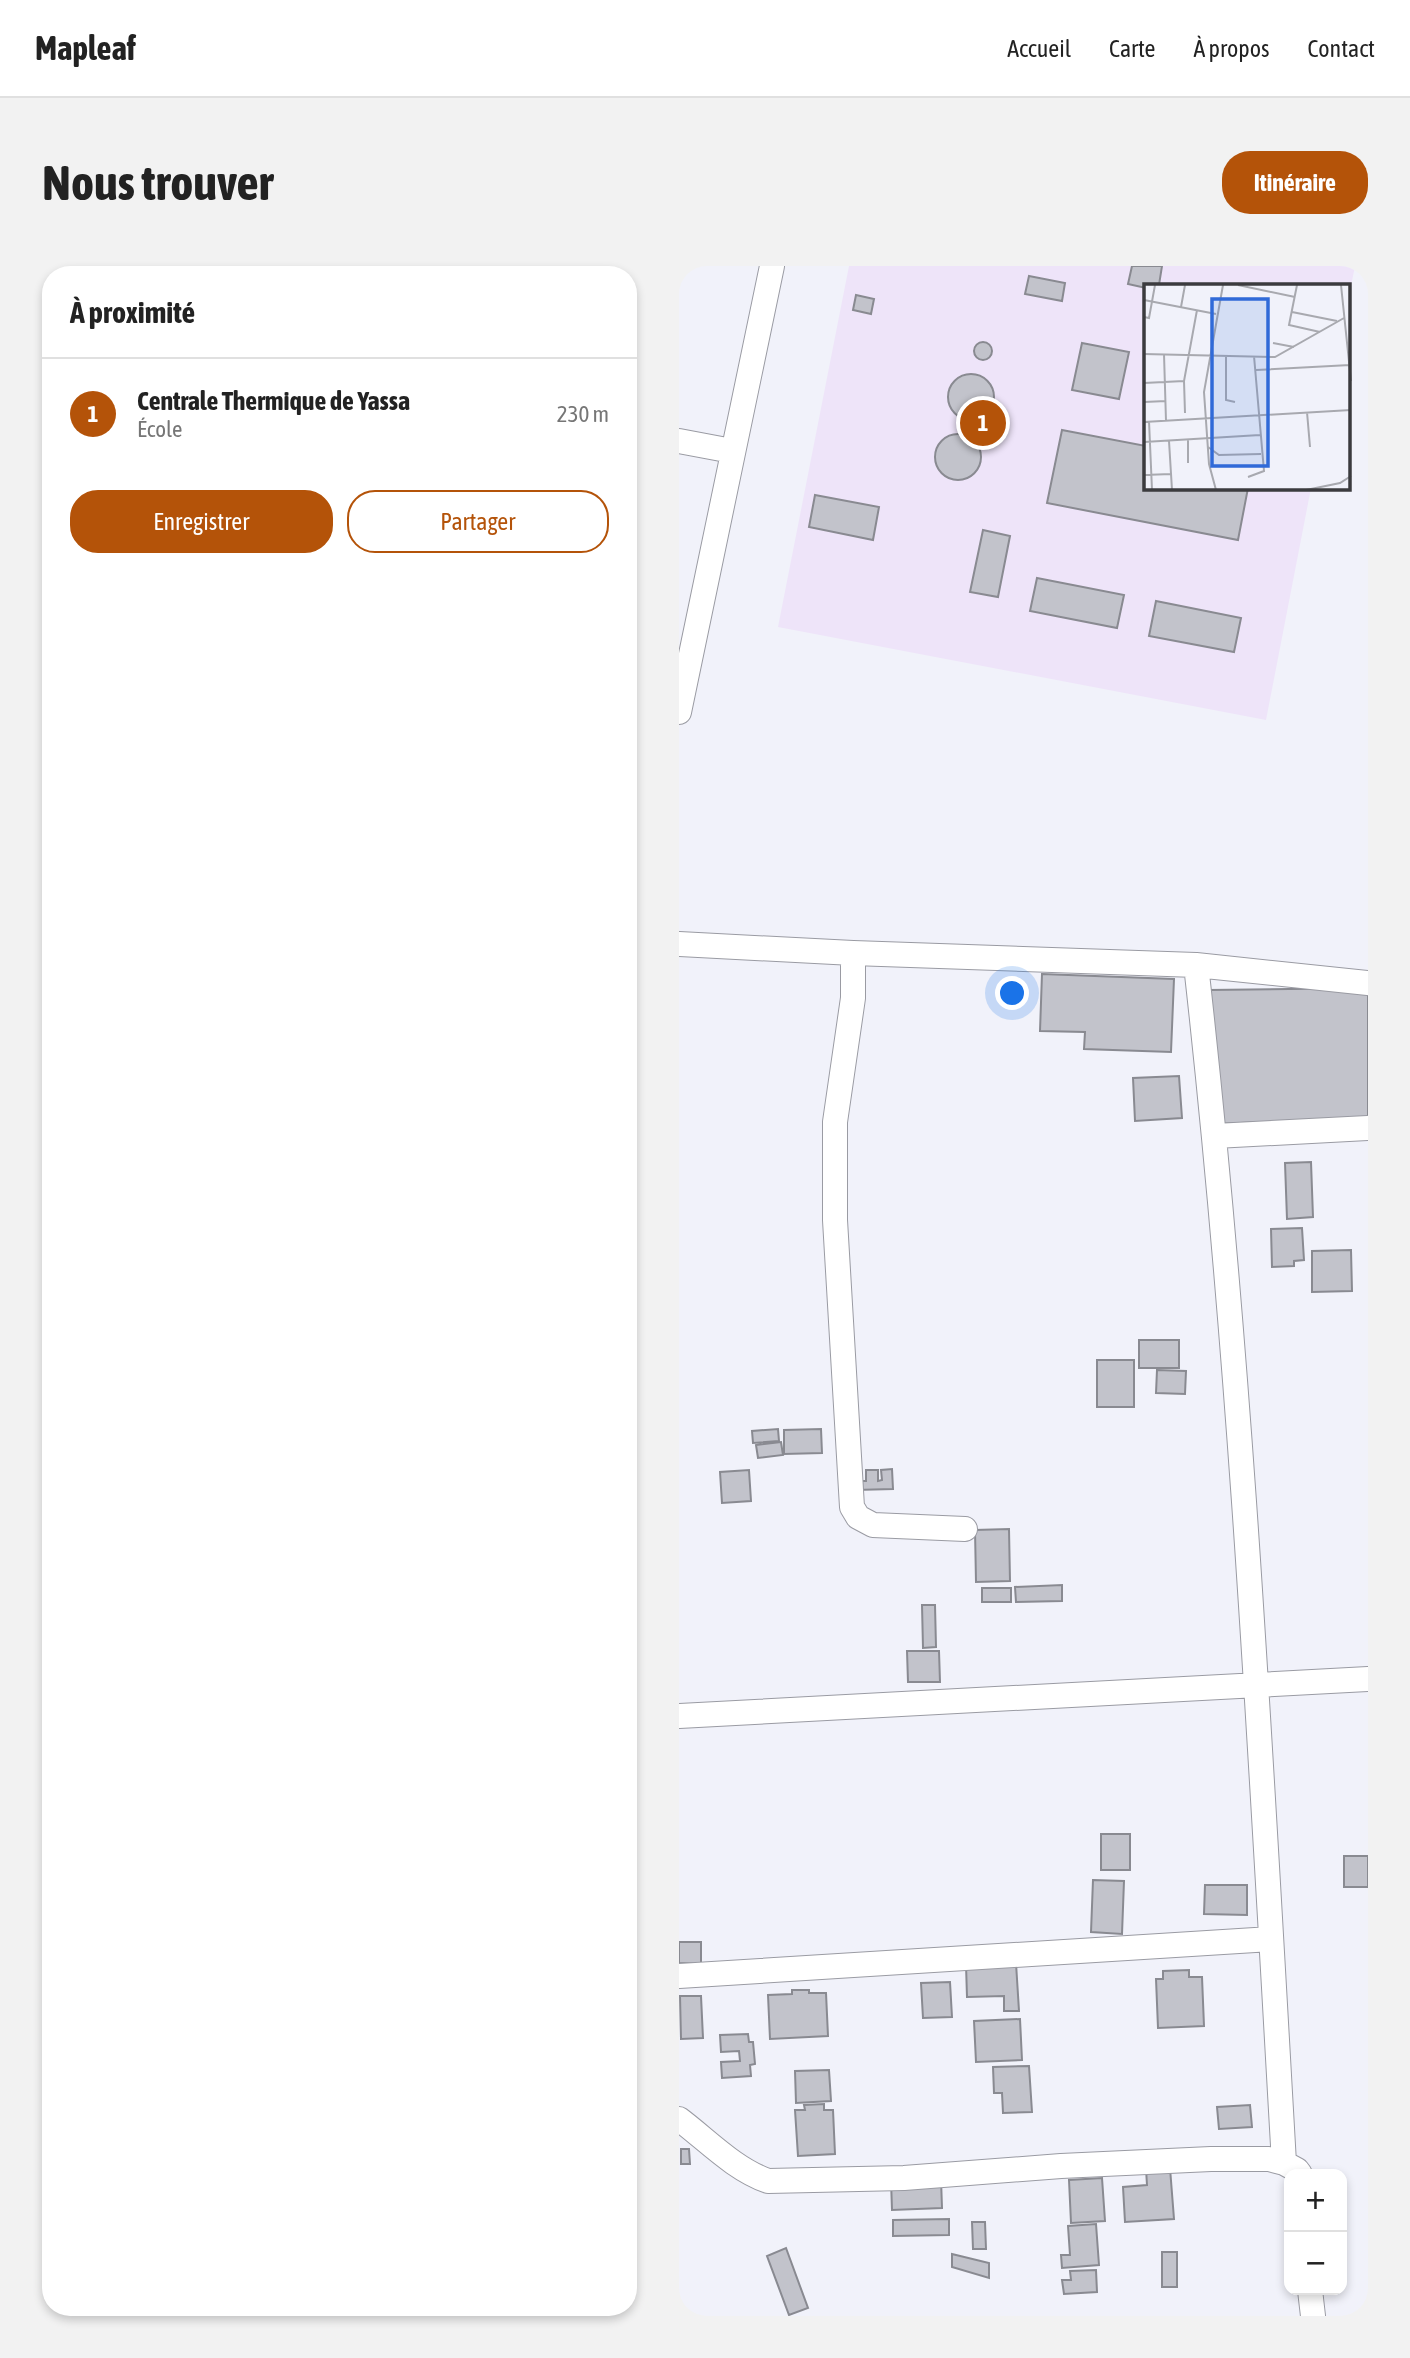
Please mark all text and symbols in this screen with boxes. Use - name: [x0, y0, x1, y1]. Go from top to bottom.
- text: Mapleaf: [35, 29, 136, 67]
- text: Accueil: [1007, 35, 1071, 62]
- text: Carte: [1109, 35, 1155, 62]
- text: À propos: [1193, 35, 1269, 62]
- text: Contact: [1307, 35, 1375, 62]
- button: Itinéraire: [1222, 151, 1368, 214]
- text: Nous trouver: [42, 154, 273, 210]
- inset map: [1144, 284, 1350, 490]
- text: À proximité: [70, 295, 195, 329]
- text: Centrale Thermique de Yassa: [137, 386, 410, 416]
- pin: 1: [960, 397, 1006, 449]
- text: 1: [88, 401, 98, 427]
- text: 230 m: [557, 401, 609, 427]
- text: École: [137, 416, 182, 442]
- button: Enregistrer: [70, 490, 333, 553]
- button: Partager: [347, 490, 609, 553]
- your location: [995, 976, 1029, 1010]
- map controls: [1284, 2169, 1347, 2295]
- button: +: [1284, 2169, 1347, 2232]
- button: −: [1284, 2232, 1347, 2295]

